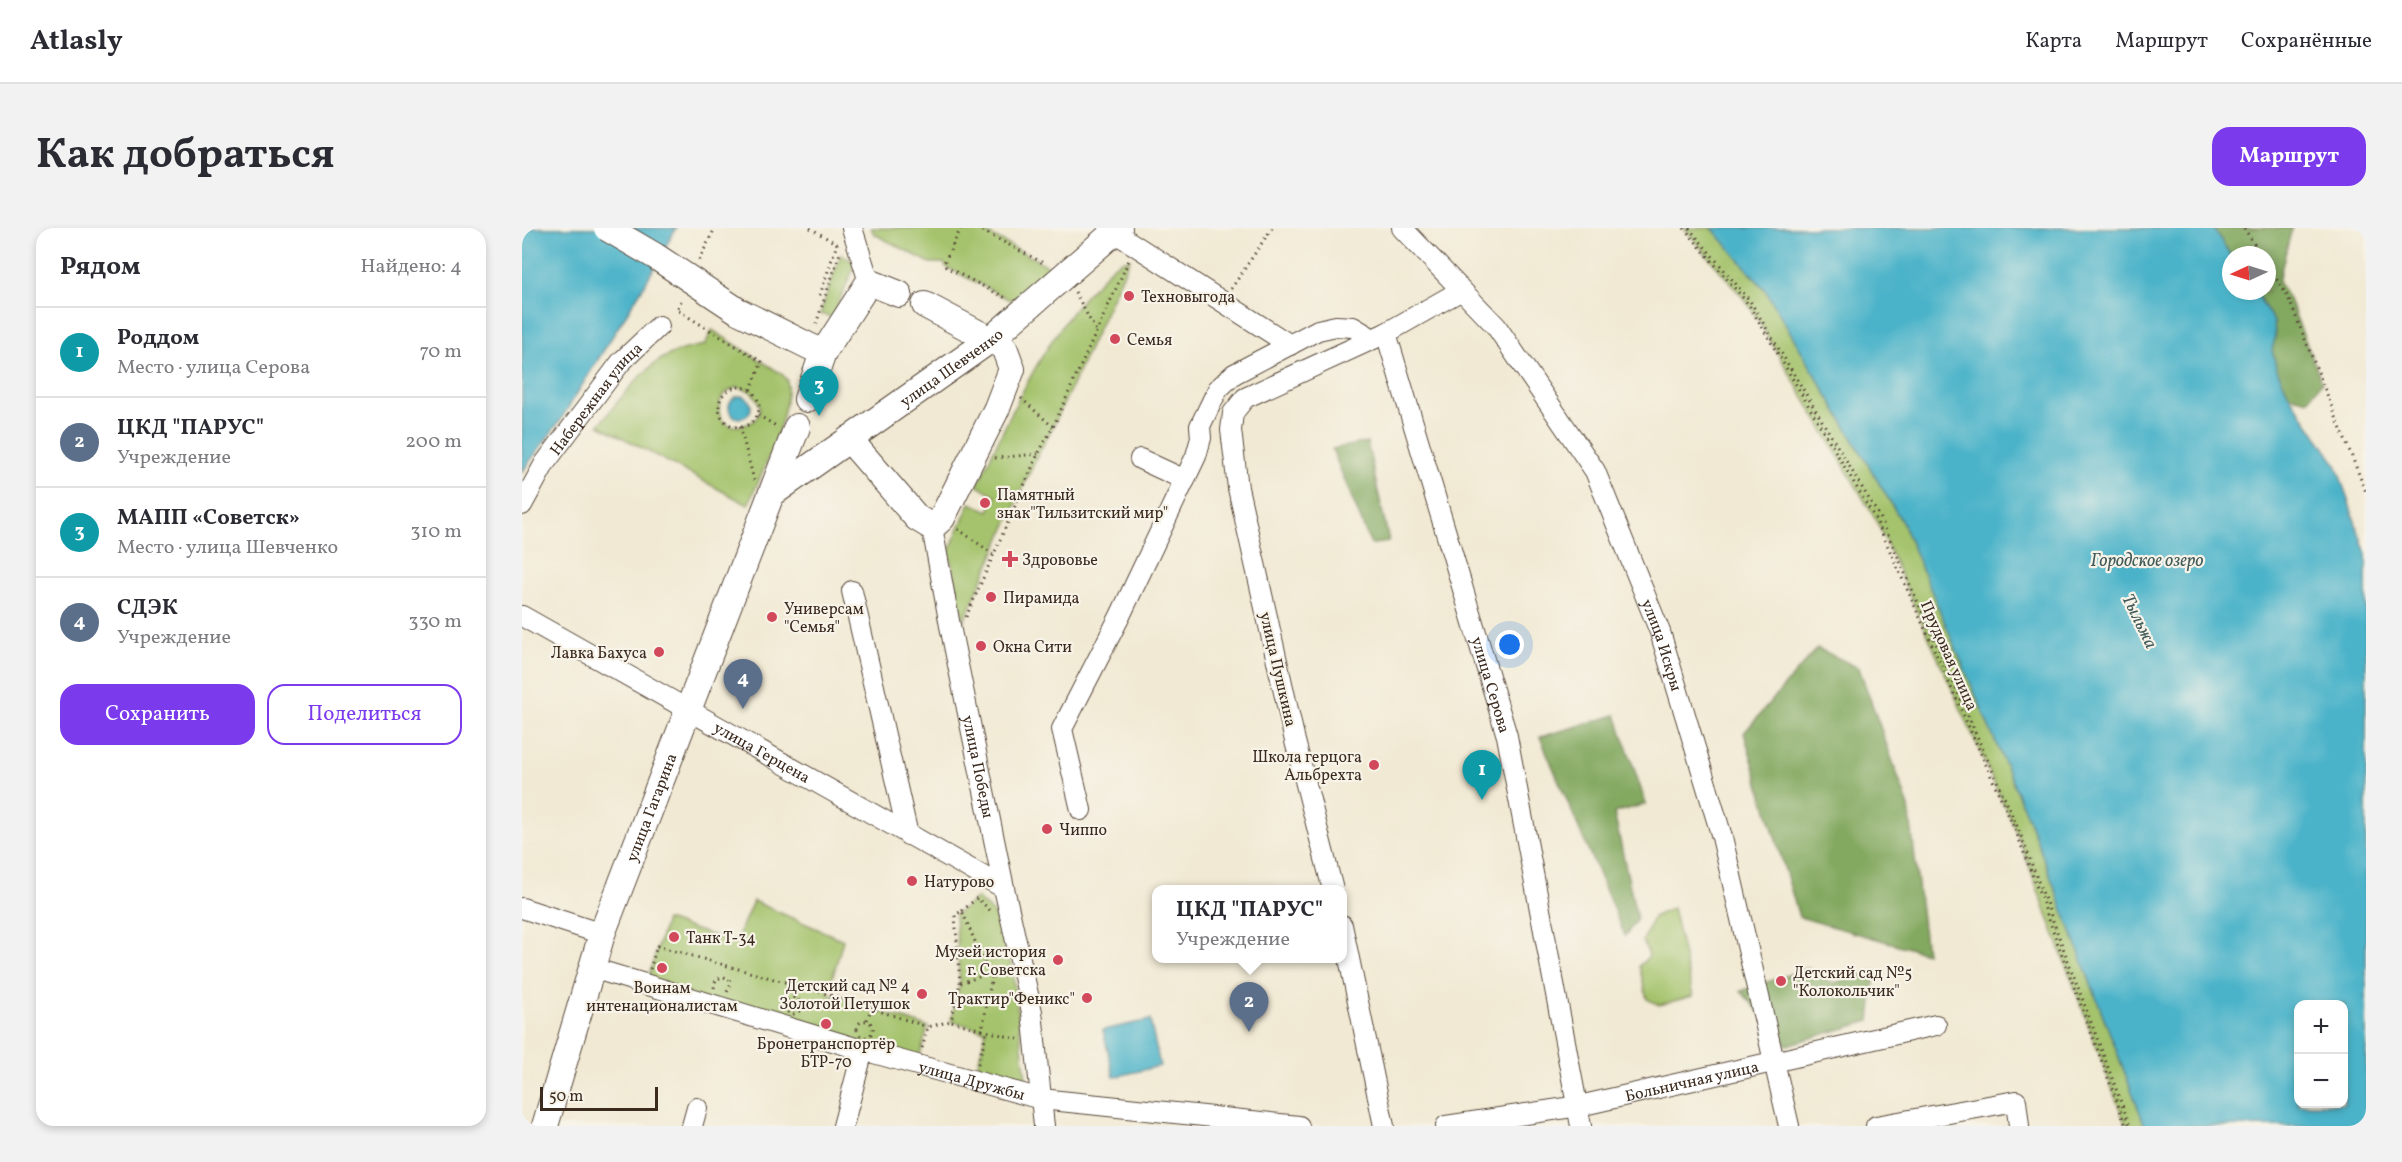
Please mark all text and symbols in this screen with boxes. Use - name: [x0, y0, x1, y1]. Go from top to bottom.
- text: Atlasly: [30, 22, 123, 61]
- text: Карта: [2025, 27, 2082, 56]
- text: Маршрут: [2115, 27, 2208, 56]
- text: Сохранённые: [2241, 27, 2372, 56]
- text: Как добраться: [36, 127, 335, 186]
- button: Маршрут: [2212, 127, 2366, 186]
- north arrow: [2222, 246, 2276, 300]
- text: Рядом: [60, 249, 140, 285]
- text: Найдено: 4: [361, 253, 462, 281]
- place label: Техновыгода: [1141, 287, 1235, 309]
- marker: Техновыгода: [1122, 289, 1136, 303]
- text: Роддом: [117, 323, 199, 354]
- street label: улица Шевченко: [896, 324, 1009, 413]
- place label: Семья: [1127, 330, 1172, 352]
- marker: Семья: [1108, 332, 1122, 346]
- text: 1: [75, 338, 84, 366]
- text: 70 m: [419, 338, 462, 366]
- street label: Набережная улица: [545, 338, 648, 461]
- text: Место · улица Серова: [117, 354, 310, 382]
- pin: 3: [800, 366, 838, 416]
- text: ЦКД "ПАРУС": [117, 413, 264, 444]
- text: 2: [74, 428, 85, 456]
- text: 200 m: [405, 428, 462, 456]
- text: Учреждение: [117, 444, 231, 472]
- place label: Памятный знак"Тильзитский мир": [997, 485, 1168, 525]
- marker: Памятный знак"Тильзитский мир": [978, 496, 992, 510]
- text: МАПП «Советск»: [117, 503, 300, 534]
- text: 3: [74, 518, 85, 546]
- text: 310 m: [410, 518, 462, 546]
- text: Место · улица Шевченко: [117, 534, 338, 562]
- water label: Городское озеро: [2091, 549, 2203, 574]
- place label: Здрововье: [1022, 550, 1098, 572]
- marker: Здрововье: [1003, 552, 1017, 566]
- place label: Пирамида: [1003, 588, 1080, 610]
- marker: Пирамида: [984, 590, 998, 604]
- water label: Тыльжа: [2115, 590, 2163, 653]
- text: СДЭК: [117, 593, 178, 624]
- street label: улица Искры: [1635, 596, 1686, 694]
- street label: Прудовая улица: [1914, 597, 1982, 714]
- place label: Универсам "Семья": [784, 599, 864, 639]
- text: 4: [73, 608, 86, 636]
- text: 330 m: [408, 608, 462, 636]
- marker: Универсам "Семья": [765, 610, 779, 624]
- street label: улица Пушкина: [1253, 610, 1301, 729]
- text: Учреждение: [117, 624, 231, 652]
- your location: [1495, 630, 1524, 659]
- street label: улица Серова: [1465, 634, 1514, 736]
- place label: Окна Сити: [993, 637, 1072, 659]
- marker: Окна Сити: [974, 639, 988, 653]
- place label: Лавка Бахуса: [551, 643, 647, 665]
- marker: Лавка Бахуса: [652, 645, 666, 659]
- pin: 4: [724, 660, 762, 709]
- button: Сохранить: [60, 684, 255, 745]
- button: Поделиться: [267, 684, 462, 745]
- street label: улица Победы: [956, 713, 998, 820]
- street label: улица Герцена: [709, 717, 814, 789]
- place label: Школа герцога Альбрехта: [1252, 747, 1362, 787]
- street label: улица Гагарина: [622, 750, 683, 866]
- pin: 1: [1462, 750, 1502, 800]
- marker: Школа герцога Альбрехта: [1367, 758, 1381, 772]
- place label: Чиппо: [1059, 820, 1107, 842]
- marker: Чиппо: [1040, 822, 1054, 836]
- place label: Натурово: [924, 872, 994, 894]
- marker: Натурово: [905, 874, 919, 888]
- popup: [1152, 885, 1347, 963]
- text: ЦКД "ПАРУС": [1176, 895, 1323, 926]
- text: Учреждение: [1176, 926, 1290, 954]
- place label: Танк Т-34: [686, 928, 756, 950]
- marker: Танк Т-34: [667, 930, 681, 944]
- place label: Музей история г. Советска: [935, 942, 1046, 982]
- marker: Музей история г. Советска: [1051, 953, 1065, 967]
- marker: Воинам интенационалистам: [655, 961, 669, 975]
- place label: Детский сад №5 "Колокольчик": [1793, 963, 1912, 1003]
- marker: Детский сад №5 "Колокольчик": [1774, 974, 1788, 988]
- place label: Детский сад № 4 Золотой Петушок: [779, 976, 910, 1016]
- place label: Воинам интенационалистам: [586, 978, 738, 1018]
- pin: 2: [1230, 982, 1268, 1032]
- marker: Детский сад № 4 Золотой Петушок: [915, 987, 929, 1001]
- place label: Трактир"Феникс": [948, 989, 1075, 1011]
- marker: Трактир"Феникс": [1080, 991, 1094, 1005]
- map controls: [2294, 1000, 2348, 1108]
- button: +: [2294, 1000, 2348, 1054]
- marker: Бронетранспортёр БТР-70: [819, 1017, 833, 1031]
- place label: Бронетранспортёр БТР-70: [757, 1034, 895, 1074]
- button: −: [2294, 1054, 2348, 1108]
- street label: улица Дружбы: [916, 1057, 1027, 1107]
- street label: Больничная улица: [1623, 1057, 1761, 1108]
- scale bar: [540, 1084, 658, 1112]
- text: 50 m: [549, 1086, 583, 1108]

